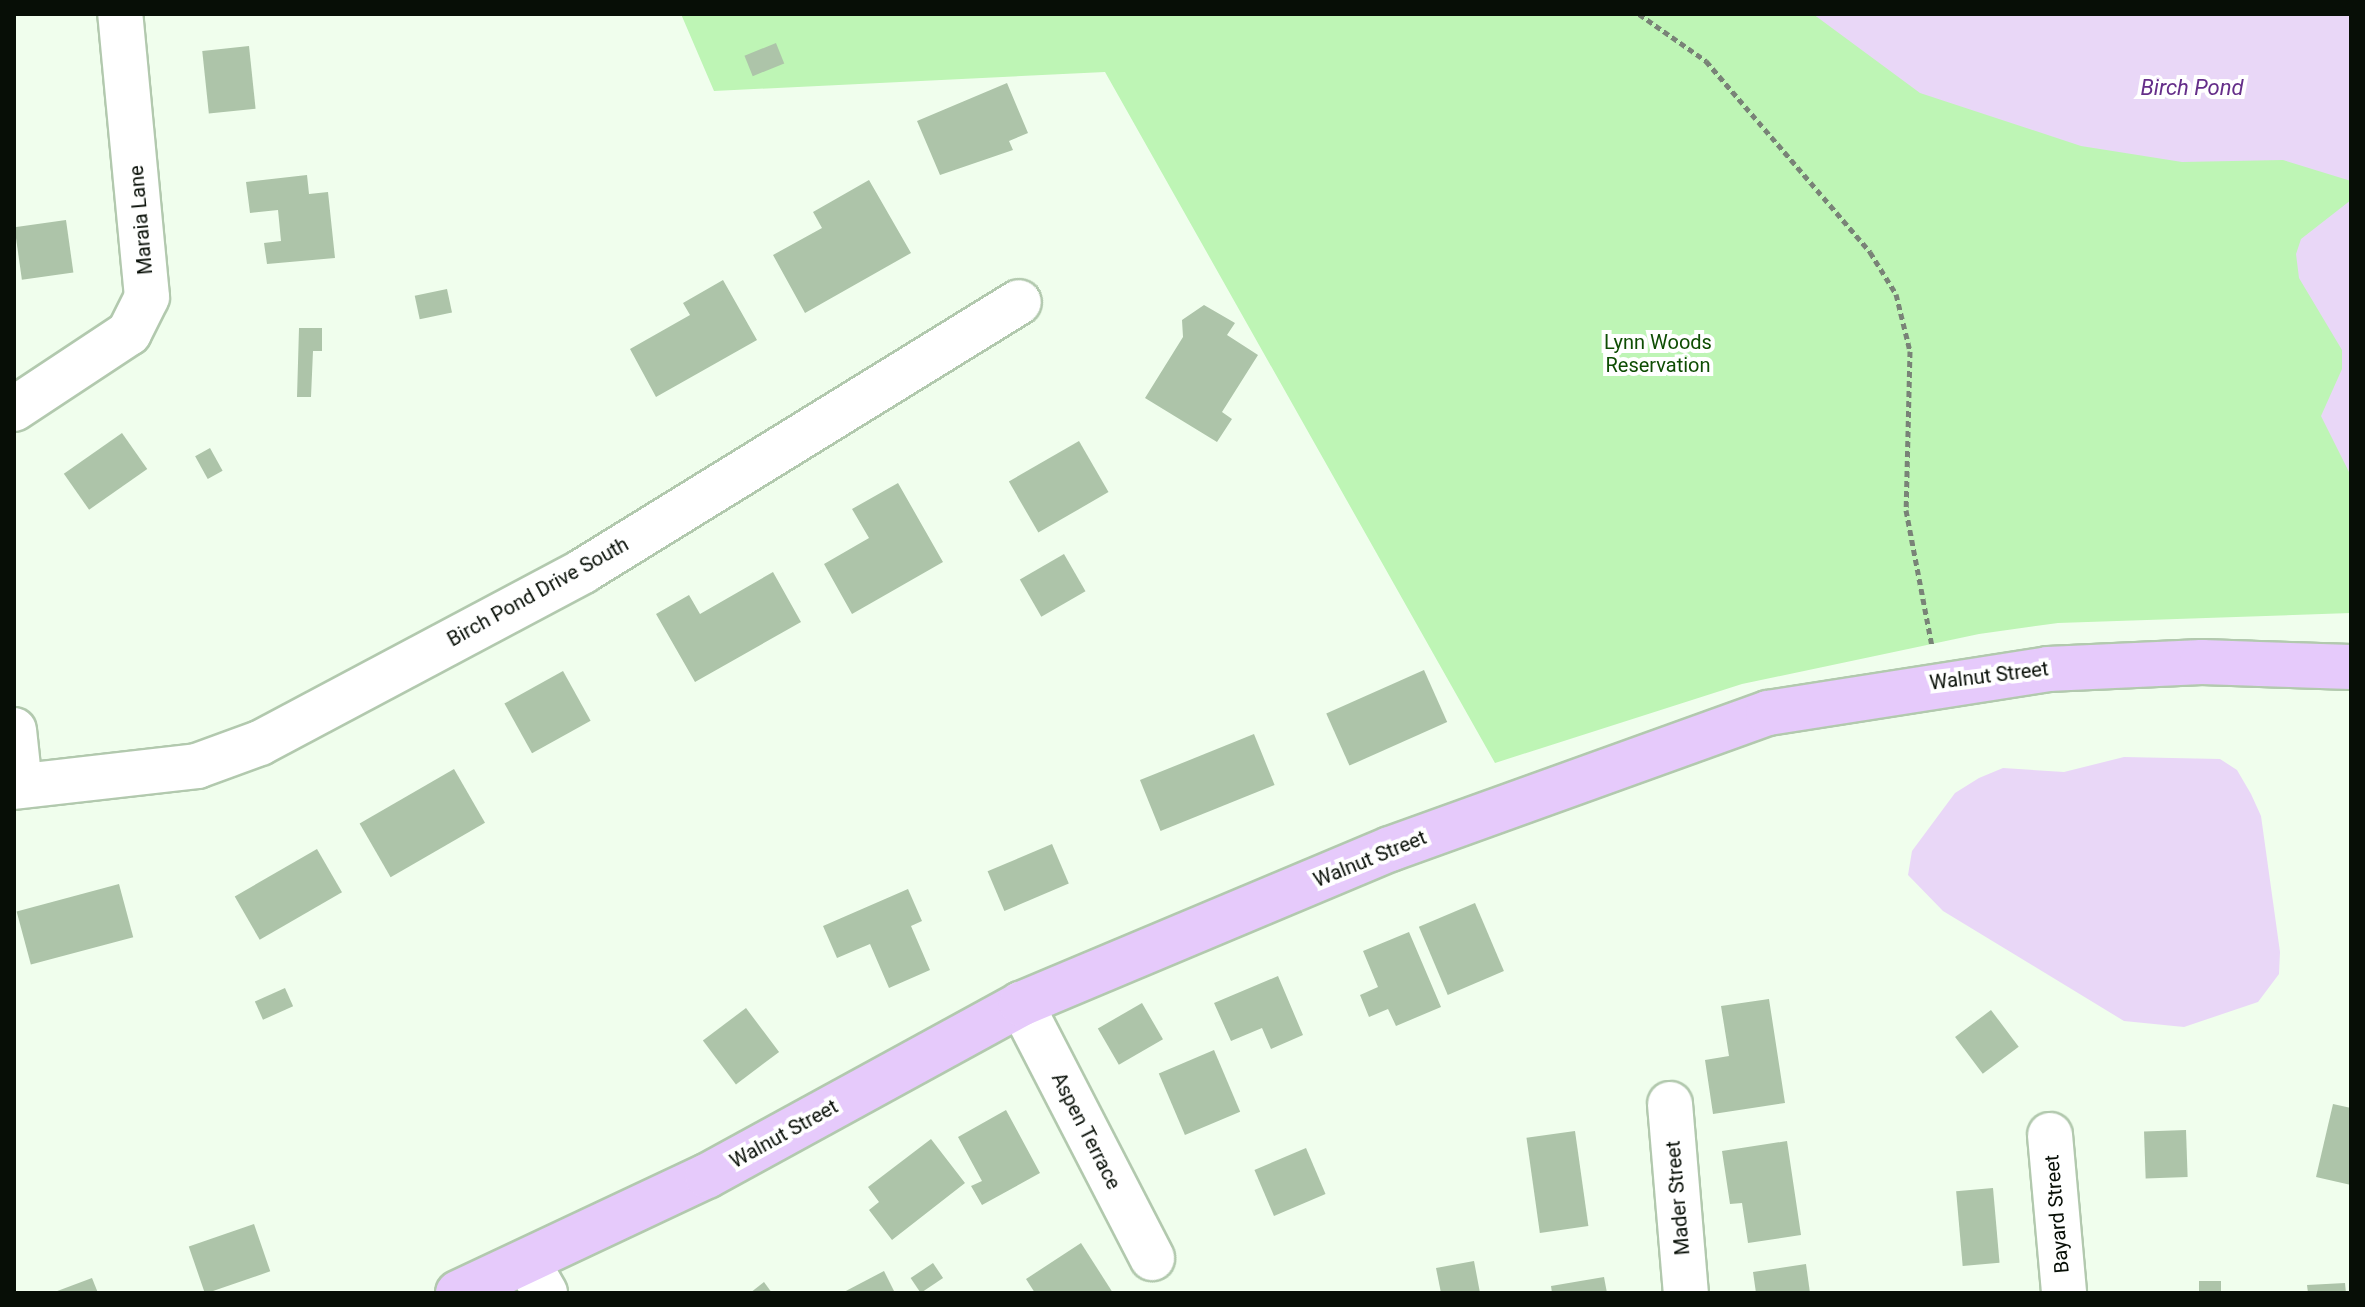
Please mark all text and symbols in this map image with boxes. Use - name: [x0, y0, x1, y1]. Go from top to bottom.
- water label: Birch Pond: [2140, 75, 2244, 101]
- street label: Maraia Lane: [124, 164, 158, 276]
- park label: Lynn Woods Reservation: [1604, 331, 1712, 378]
- street label: Birch Pond Drive South: [443, 532, 633, 652]
- street label: Walnut Street: [1928, 657, 2050, 695]
- street label: Walnut Street: [1310, 825, 1430, 893]
- street label: Aspen Terrace: [1046, 1069, 1126, 1193]
- street label: Walnut Street: [726, 1095, 842, 1173]
- street label: Mader Street: [1661, 1140, 1695, 1256]
- street label: Bayard Street: [2040, 1154, 2074, 1274]

